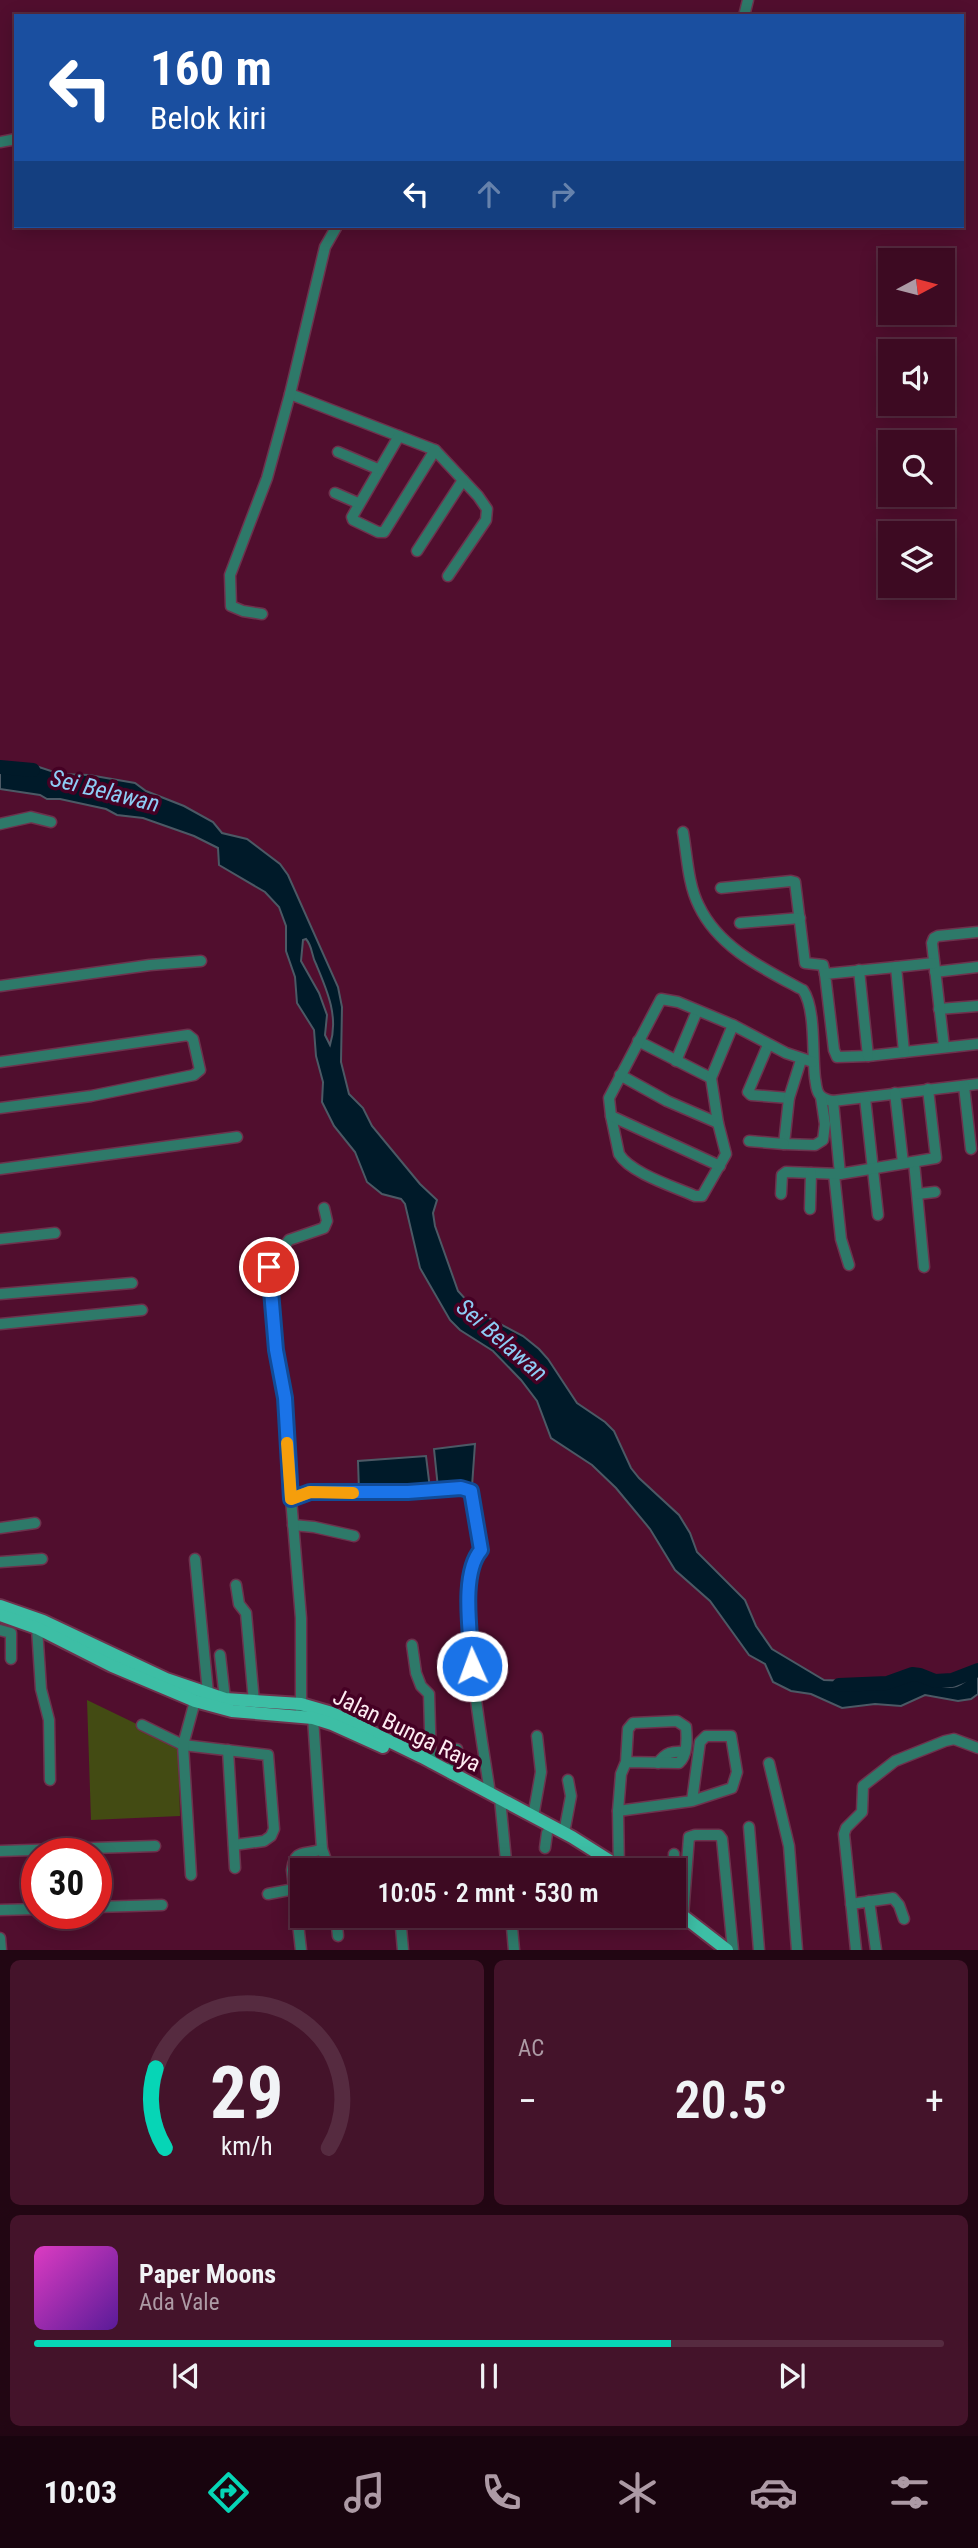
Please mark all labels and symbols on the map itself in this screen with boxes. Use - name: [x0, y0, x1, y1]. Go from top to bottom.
- north arrow: [878, 248, 956, 326]
- water label: Sei Belawan: [48, 764, 162, 818]
- pin: [239, 1237, 299, 1297]
- water label: Sei Belawan: [451, 1293, 553, 1387]
- position arrow: [435, 1629, 509, 1703]
- street label: Jalan Bunga Raya: [329, 1683, 485, 1778]
- speed limit sign: 30: [21, 1838, 112, 1929]

